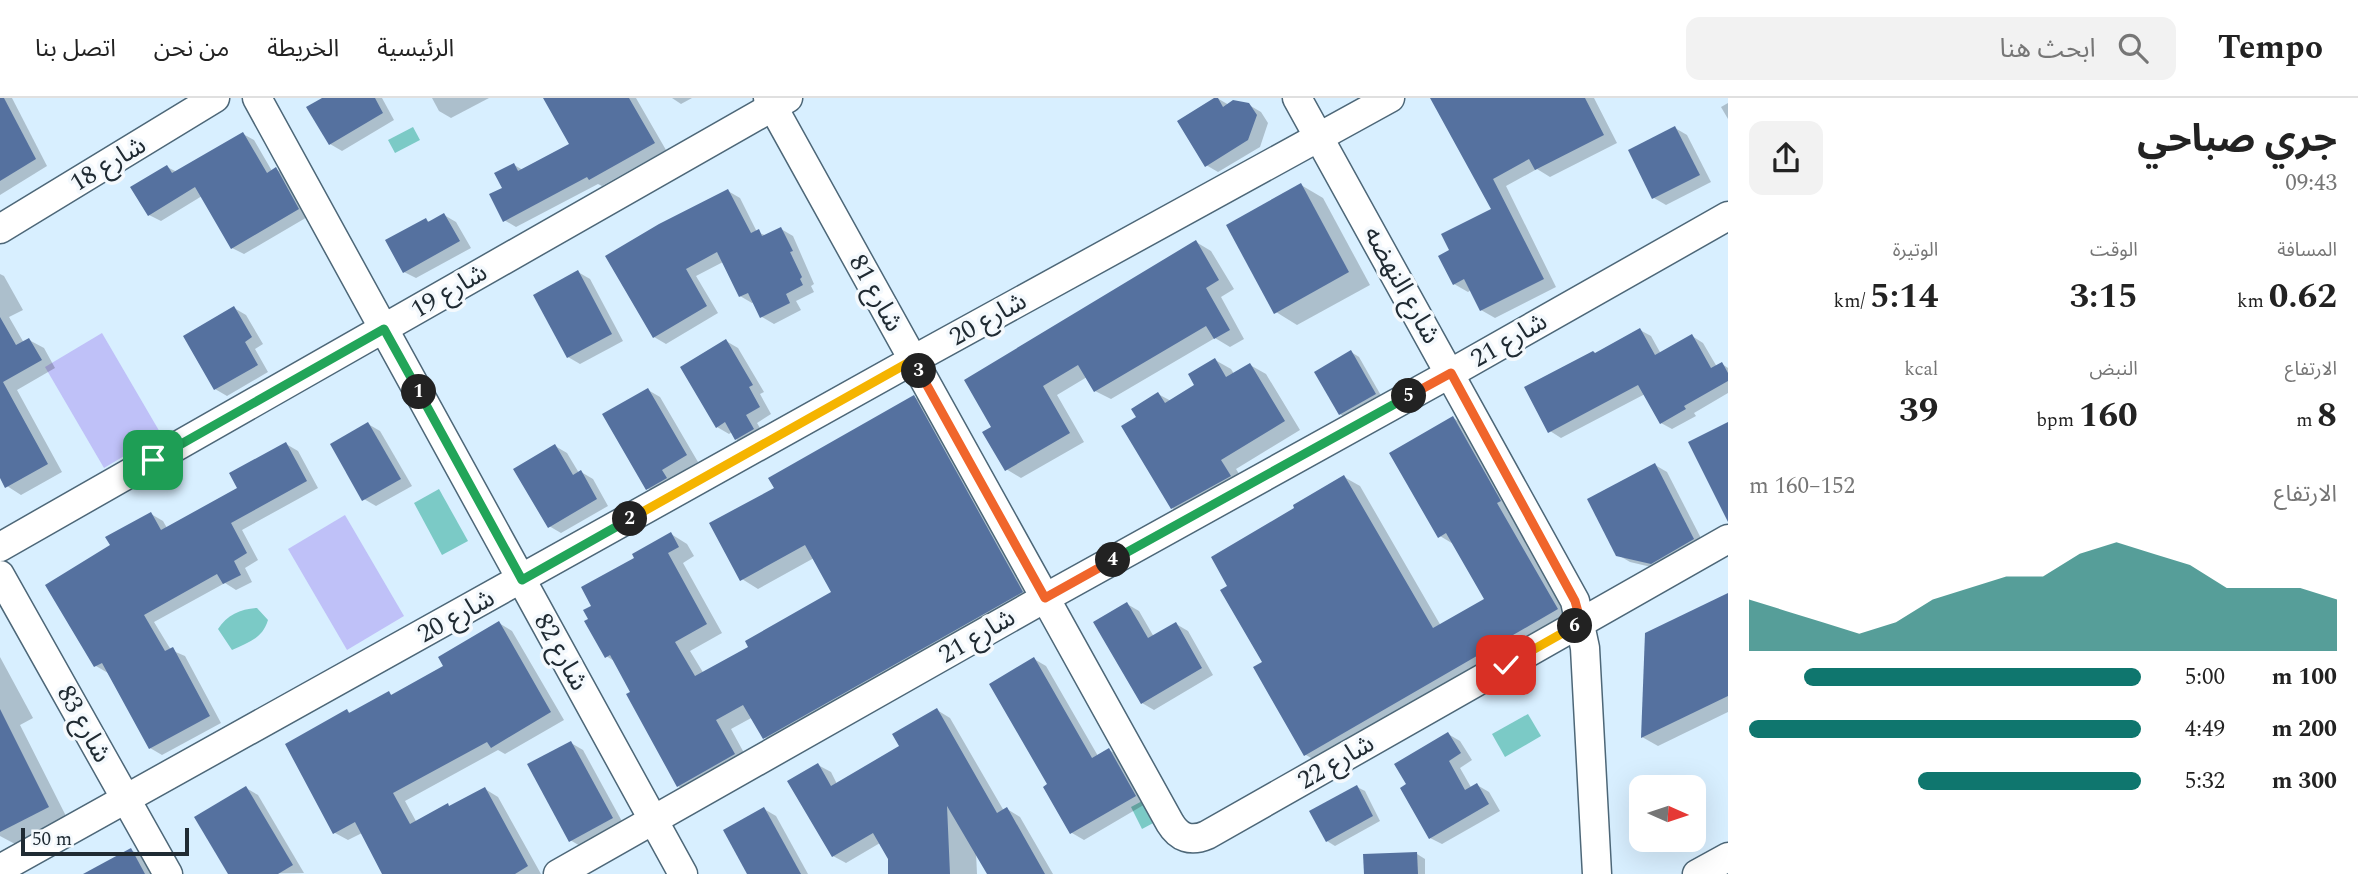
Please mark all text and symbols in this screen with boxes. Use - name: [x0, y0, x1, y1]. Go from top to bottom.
- search box: [1686, 17, 2176, 80]
- text: Tempo: [2218, 23, 2323, 73]
- text: ابحث هنا: [2000, 29, 2096, 69]
- icon: search: [2114, 29, 2152, 67]
- text: اتصل بنا: [35, 31, 116, 67]
- text: من نحن: [154, 31, 229, 67]
- text: الخريطة: [267, 31, 339, 67]
- text: الرئيسية: [377, 31, 454, 67]
- text: جري صباحي: [2137, 111, 2337, 169]
- button: share: [1749, 121, 1823, 195]
- street label: شارع 18: [62, 125, 154, 203]
- text: 09:43: [2285, 166, 2337, 201]
- street label: شارع النهضه: [1353, 219, 1451, 351]
- text: الوتيرة: [1893, 236, 1938, 265]
- text: الوقت: [2090, 236, 2138, 265]
- text: المسافة: [2277, 236, 2337, 265]
- street label: شارع 81: [838, 247, 914, 339]
- street label: شارع 19: [403, 253, 495, 329]
- text: 5:14: [1870, 270, 1938, 323]
- text: 3:15: [2069, 270, 2138, 323]
- text: 0.62: [2269, 270, 2337, 323]
- street label: شارع 20: [942, 281, 1034, 357]
- text: /km: [1834, 287, 1870, 316]
- text: km: [2237, 287, 2269, 316]
- street label: شارع 21: [1463, 302, 1555, 378]
- pin: 3: [902, 354, 936, 388]
- text: kcal: [1904, 355, 1938, 384]
- text: النبض: [2089, 355, 2138, 384]
- text: الارتفاع: [2285, 355, 2337, 384]
- text: 3: [913, 356, 924, 385]
- pin: 1: [402, 374, 436, 410]
- text: 1: [413, 377, 424, 406]
- pin: 5: [1392, 378, 1426, 414]
- text: 5: [1403, 381, 1414, 410]
- text: 39: [1899, 384, 1938, 437]
- text: 160: [2079, 389, 2138, 442]
- text: 8: [2317, 389, 2337, 442]
- text: bpm: [2036, 406, 2079, 435]
- text: m: [2296, 406, 2317, 435]
- pin: [123, 430, 183, 490]
- icon: arrive: [134, 441, 172, 479]
- text: 152–160 m: [1749, 469, 1855, 504]
- text: الارتفاع: [2274, 477, 2337, 512]
- pin: 2: [612, 502, 648, 536]
- text: 2: [624, 504, 635, 533]
- pin: 4: [1096, 542, 1130, 578]
- text: 4: [1107, 545, 1118, 574]
- street label: شارع 20: [410, 578, 502, 654]
- street label: شارع 21: [931, 598, 1023, 674]
- street label: شارع 82: [523, 606, 599, 698]
- pin: 6: [1558, 608, 1592, 644]
- text: 6: [1569, 611, 1580, 640]
- pin: [1476, 635, 1536, 695]
- icon: check: [1487, 646, 1525, 684]
- text: 5:00: [2185, 660, 2225, 695]
- text: 100 m: [2272, 660, 2337, 695]
- street label: شارع 83: [46, 678, 122, 770]
- text: 4:49: [2185, 712, 2225, 747]
- text: 200 m: [2272, 712, 2337, 747]
- street label: شارع 22: [1290, 724, 1382, 800]
- text: 5:32: [2185, 764, 2225, 799]
- text: 300 m: [2272, 764, 2337, 799]
- north arrow: [1629, 775, 1706, 852]
- map controls: [1629, 775, 1706, 852]
- scale bar: [21, 825, 189, 857]
- text: 50 m: [32, 825, 72, 854]

